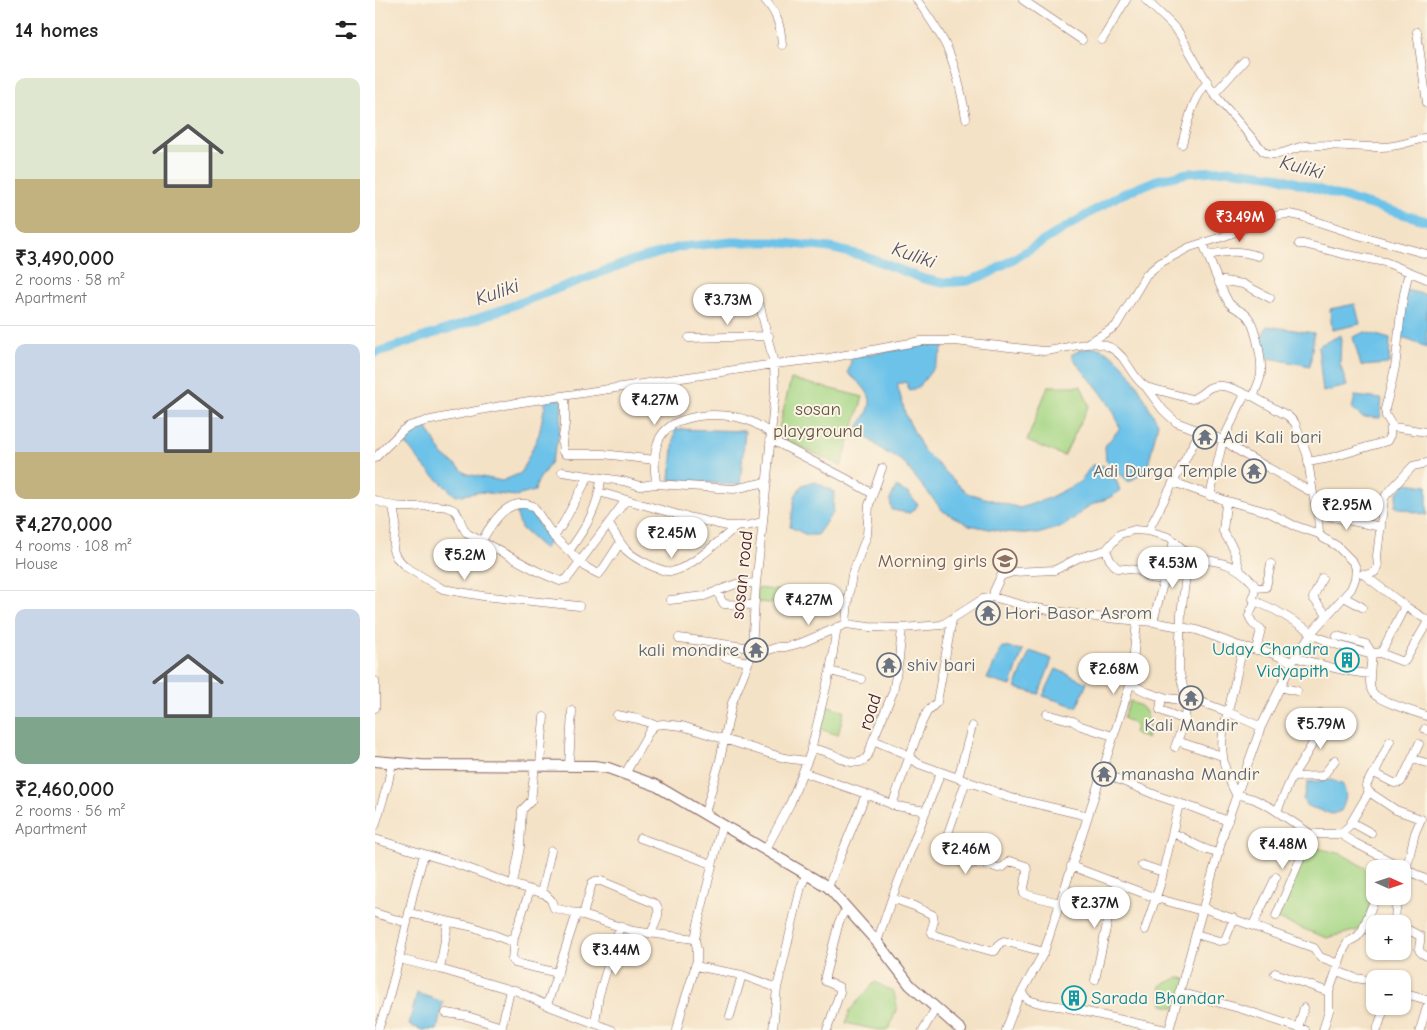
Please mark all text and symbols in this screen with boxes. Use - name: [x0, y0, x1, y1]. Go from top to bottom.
- icon: filters: [332, 16, 360, 44]
- text: 14 homes: [15, 18, 98, 42]
- icon: home: [143, 111, 233, 201]
- water label: Kuliki: [1277, 150, 1327, 184]
- pin: ₹3.49M: [1199, 200, 1281, 243]
- text: ₹3.49M: [1216, 208, 1264, 226]
- water label: Kuliki: [889, 237, 939, 273]
- text: ₹3,490,000: [15, 246, 114, 270]
- text: 2 rooms · 58 m²: [15, 271, 125, 289]
- water label: Kuliki: [472, 274, 522, 310]
- pin: ₹3.73M: [687, 284, 769, 326]
- text: Apartment: [15, 289, 87, 307]
- text: ₹3.73M: [704, 291, 752, 309]
- icon: home: [143, 376, 233, 466]
- pin: ₹4.27M: [614, 384, 696, 426]
- text: ₹4.27M: [631, 391, 679, 409]
- park label: sosan playground: [773, 398, 863, 442]
- temple icon: Adi Kali bari: [1192, 424, 1218, 450]
- place label: Adi Kali bari: [1223, 426, 1322, 448]
- temple icon: Adi Durga Temple: [1241, 458, 1267, 484]
- place label: Adi Durga Temple: [1093, 460, 1237, 482]
- pin: ₹2.95M: [1306, 488, 1388, 531]
- text: ₹2.95M: [1322, 496, 1372, 514]
- text: ₹4,270,000: [15, 512, 113, 536]
- pin: ₹2.45M: [631, 516, 713, 559]
- text: ₹2.45M: [648, 524, 696, 542]
- street label: sosan road: [726, 529, 758, 621]
- text: 4 rooms · 108 m²: [15, 537, 131, 555]
- pin: ₹5.2M: [430, 538, 500, 581]
- text: ₹5.2M: [444, 546, 486, 564]
- pin: ₹4.53M: [1132, 546, 1214, 589]
- school or university icon: Morning girls: [992, 548, 1018, 574]
- place label: Morning girls: [878, 550, 987, 572]
- text: ₹4.53M: [1149, 554, 1197, 572]
- text: House: [15, 555, 58, 573]
- pin: ₹4.27M: [768, 584, 850, 626]
- text: ₹4.27M: [785, 591, 833, 609]
- temple icon: Hori Basor Asrom: [975, 600, 1001, 626]
- place label: Hori Basor Asrom: [1005, 602, 1152, 624]
- temple icon: kali mondire: [743, 637, 769, 663]
- place label: Uday Chandra Vidyapith: [1212, 638, 1329, 682]
- place label: kali mondire: [638, 639, 739, 661]
- icon: home: [143, 641, 233, 731]
- building icon: Uday Chandra Vidyapith: [1334, 647, 1360, 673]
- temple icon: shiv bari: [876, 652, 902, 678]
- pin: ₹2.68M: [1073, 652, 1155, 695]
- place label: shiv bari: [907, 654, 976, 676]
- text: ₹2.68M: [1089, 660, 1139, 678]
- temple icon: Kali Mandir: [1178, 685, 1204, 711]
- street label: road: [854, 691, 886, 733]
- pin: ₹5.79M: [1280, 708, 1362, 750]
- place label: Kali Mandir: [1144, 714, 1238, 736]
- text: ₹5.79M: [1297, 715, 1345, 733]
- temple icon: manasha Mandir: [1091, 761, 1117, 787]
- place label: manasha Mandir: [1121, 763, 1260, 785]
- text: ₹2,460,000: [15, 777, 114, 801]
- text: 2 rooms · 56 m²: [15, 802, 125, 820]
- text: Apartment: [15, 820, 87, 838]
- pin: ₹4.48M: [1242, 828, 1324, 870]
- pin: ₹2.46M: [925, 832, 1007, 875]
- text: ₹4.48M: [1259, 835, 1307, 853]
- text: ₹2.46M: [942, 840, 990, 858]
- north arrow: [1366, 860, 1411, 905]
- map controls: [1366, 860, 1411, 1015]
- pin: ₹2.37M: [1054, 886, 1136, 929]
- text: ₹2.37M: [1071, 894, 1119, 912]
- button: +: [1366, 915, 1411, 960]
- pin: ₹3.44M: [575, 934, 657, 976]
- text: ₹3.44M: [592, 941, 640, 959]
- button: −: [1366, 970, 1411, 1015]
- building icon: Sarada Bhandar: [1061, 985, 1087, 1011]
- place label: Sarada Bhandar: [1091, 987, 1225, 1009]

